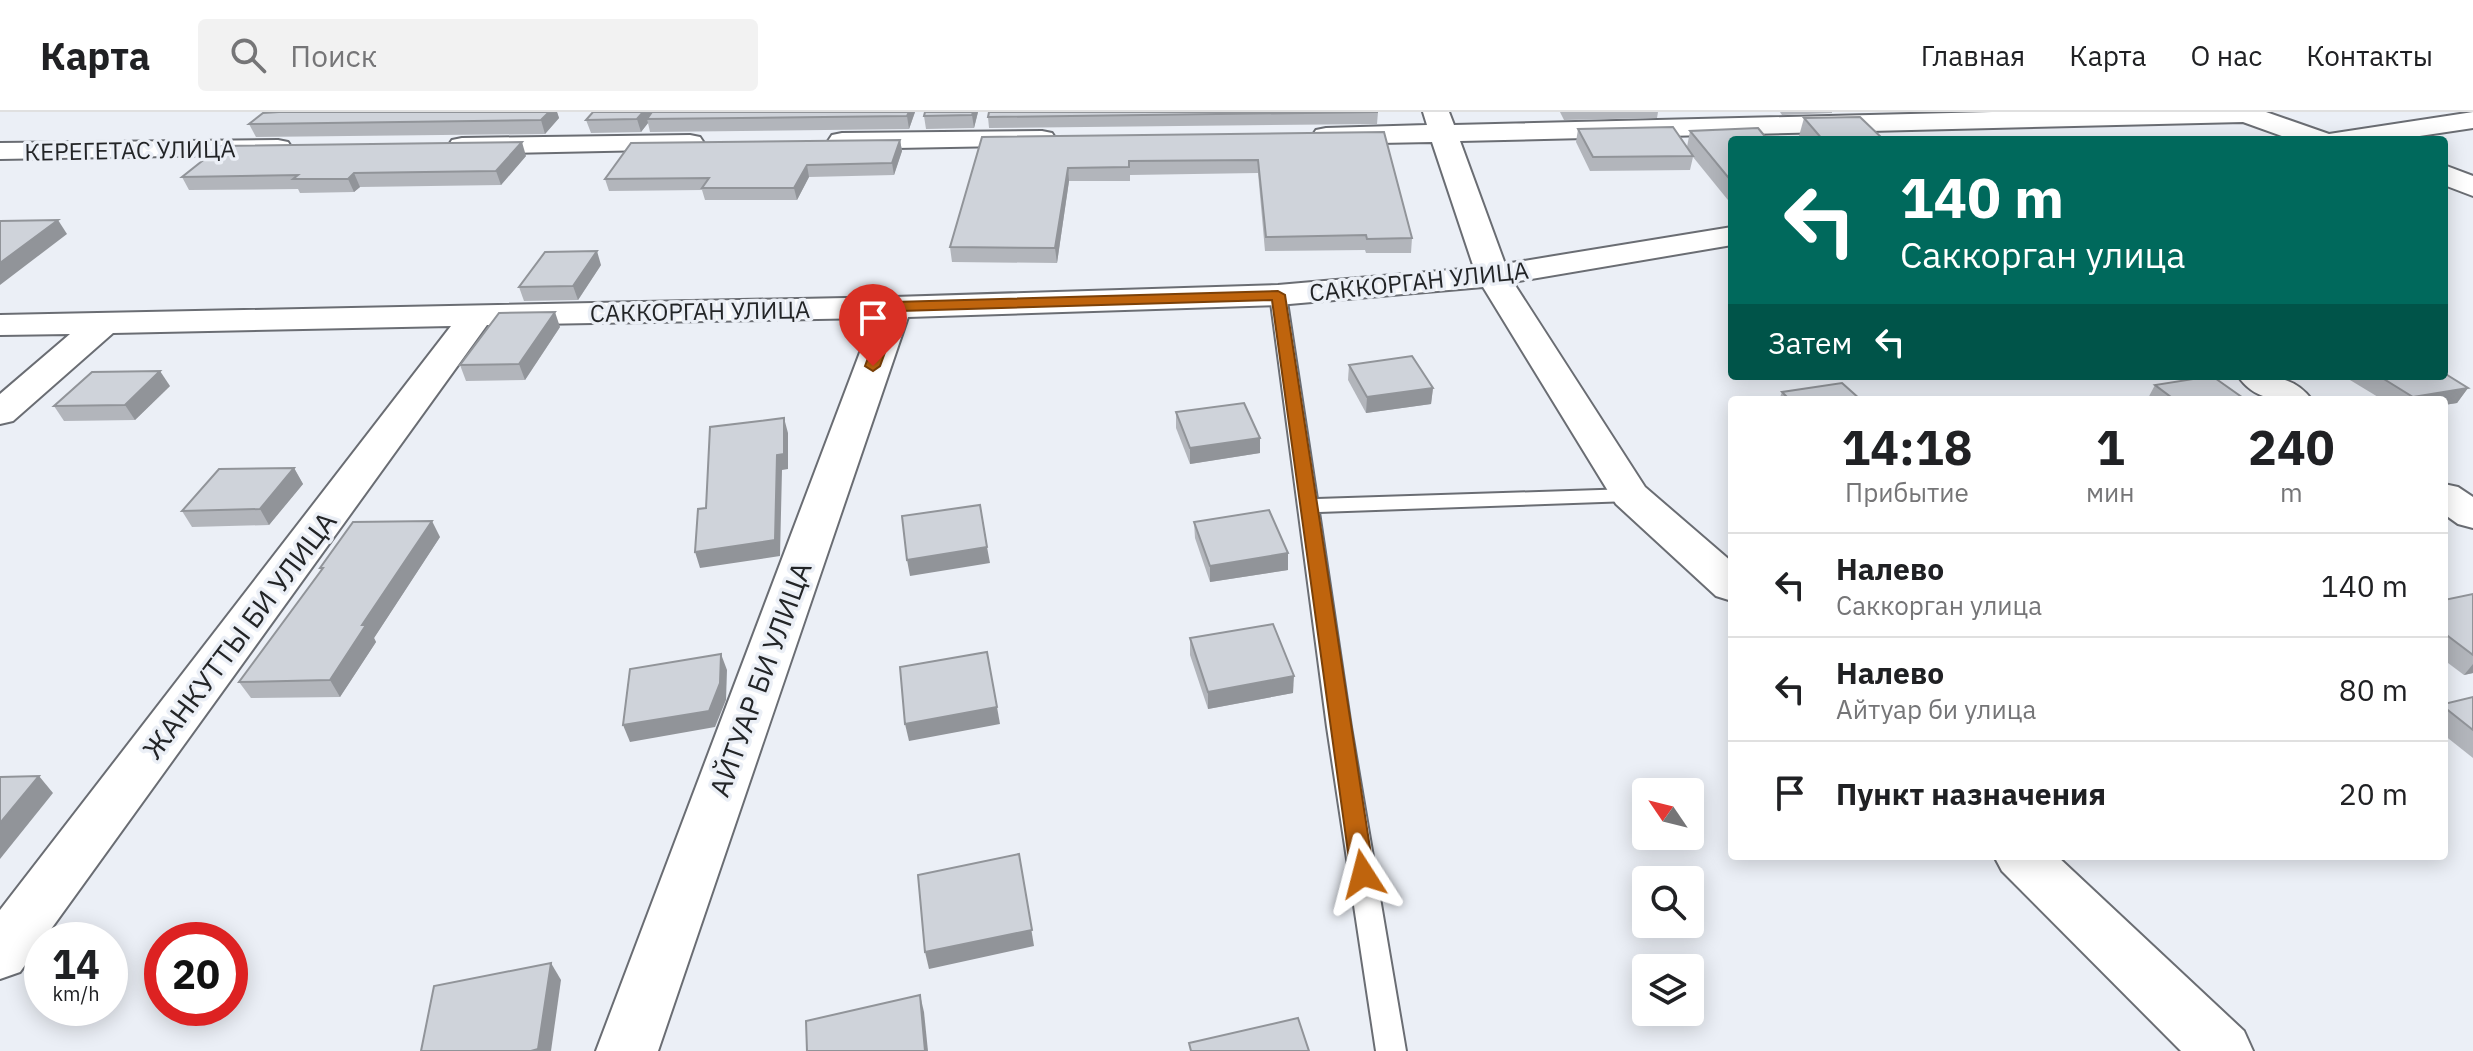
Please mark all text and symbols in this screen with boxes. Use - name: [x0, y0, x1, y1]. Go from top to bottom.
- search box: [198, 19, 758, 91]
- text: Карта: [40, 31, 150, 80]
- icon: search: [226, 33, 270, 77]
- text: Поиск: [290, 36, 377, 75]
- text: Главная: [1921, 37, 2025, 74]
- text: Карта: [2069, 37, 2146, 74]
- text: О нас: [2190, 37, 2262, 74]
- text: Контакты: [2306, 37, 2433, 74]
- street label: КЕРЕГЕТАС УЛИЦА: [24, 132, 236, 168]
- text: 140 m: [1900, 161, 2064, 233]
- icon: left: [1768, 168, 1872, 272]
- text: Саккорган улица: [1900, 231, 2185, 278]
- street label: САККОРГАН УЛИЦА: [1308, 254, 1530, 308]
- pin: [839, 284, 907, 366]
- street label: САККОРГАН УЛИЦА: [590, 293, 810, 329]
- icon: arrive: [851, 296, 895, 340]
- icon: left: [1868, 320, 1912, 364]
- text: Затем: [1768, 323, 1852, 362]
- text: 14:18: [1841, 416, 1973, 478]
- text: 1: [2096, 416, 2125, 478]
- text: 240: [2248, 416, 2335, 478]
- text: Прибытие: [1845, 475, 1969, 509]
- text: мин: [2086, 475, 2135, 509]
- text: m: [2280, 475, 2303, 509]
- street label: ЖАНКУТТЫ БИ УЛИЦА: [134, 504, 344, 766]
- text: Налево: [1836, 549, 1944, 588]
- street label: АЙТУАР БИ УЛИЦА: [700, 557, 820, 801]
- icon: left: [1768, 563, 1812, 607]
- text: 140 m: [2321, 566, 2408, 605]
- text: Саккорган улица: [1836, 588, 2042, 622]
- text: Налево: [1836, 653, 1944, 692]
- icon: left: [1768, 667, 1812, 711]
- text: 80 m: [2339, 670, 2408, 709]
- text: Айтуар би улица: [1836, 692, 2036, 726]
- icon: arrive: [1768, 771, 1812, 815]
- text: Пункт назначения: [1836, 774, 2106, 813]
- text: 20 m: [2339, 774, 2408, 813]
- north arrow: [1632, 778, 1704, 850]
- map controls: [1632, 778, 1704, 1026]
- position arrow: [1321, 832, 1405, 916]
- button: search: [1632, 866, 1704, 938]
- speed limit sign: 20: [144, 922, 248, 1026]
- text: 14: [52, 938, 100, 990]
- button: layers: [1632, 954, 1704, 1026]
- text: km/h: [52, 980, 100, 1007]

